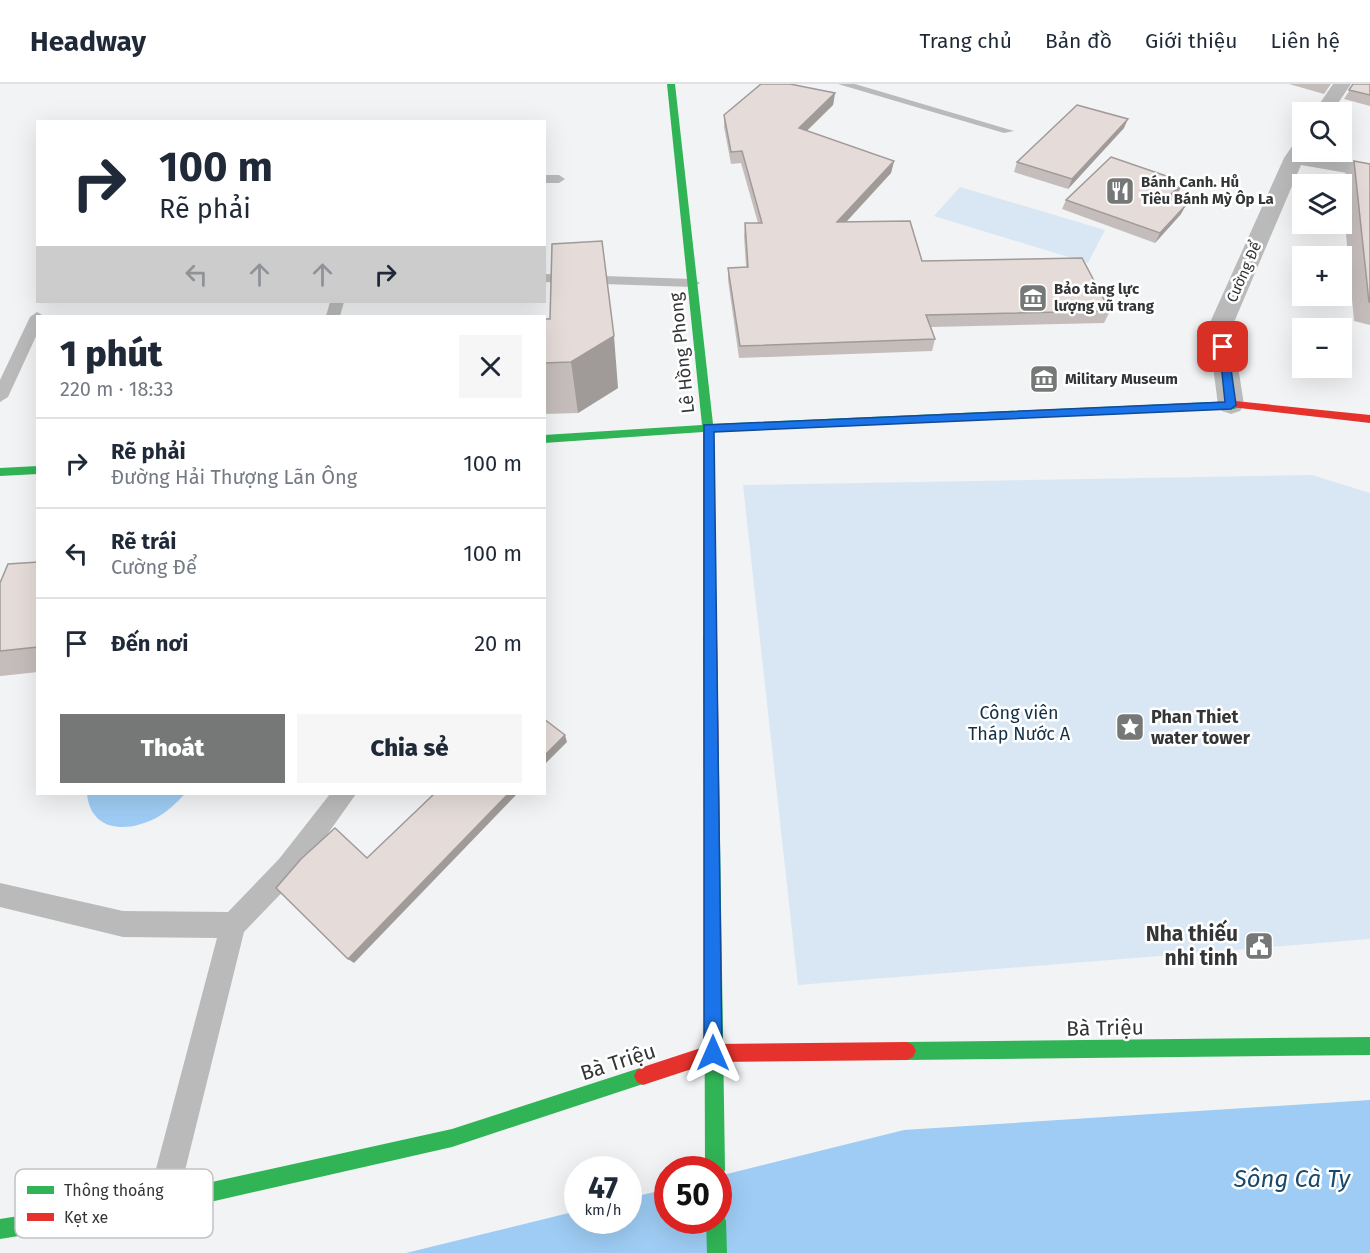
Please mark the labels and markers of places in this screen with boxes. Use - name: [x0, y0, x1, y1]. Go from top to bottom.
- place label: Bánh Canh. Hů Tiêu Bánh Mỳ Ôp La: [1141, 173, 1274, 208]
- restaurant icon: Bánh Canh. Hů Tiêu Bánh Mỳ Ôp La: [1104, 175, 1136, 207]
- place label: Bảo tàng lực lượng vũ trang: [1054, 280, 1155, 315]
- museum icon: Bảo tàng lực lượng vũ trang: [1017, 282, 1049, 314]
- pin: [1197, 321, 1248, 372]
- museum icon: Military Museum: [1028, 363, 1060, 395]
- place label: Military Museum: [1065, 370, 1178, 388]
- place label: Phan Thiet water tower: [1151, 706, 1251, 749]
- place icon: Phan Thiet water tower: [1114, 711, 1146, 743]
- place label: Nha thiếu nhi tinh: [1146, 919, 1238, 971]
- public building icon: Nha thiếu nhi tinh: [1243, 930, 1275, 962]

